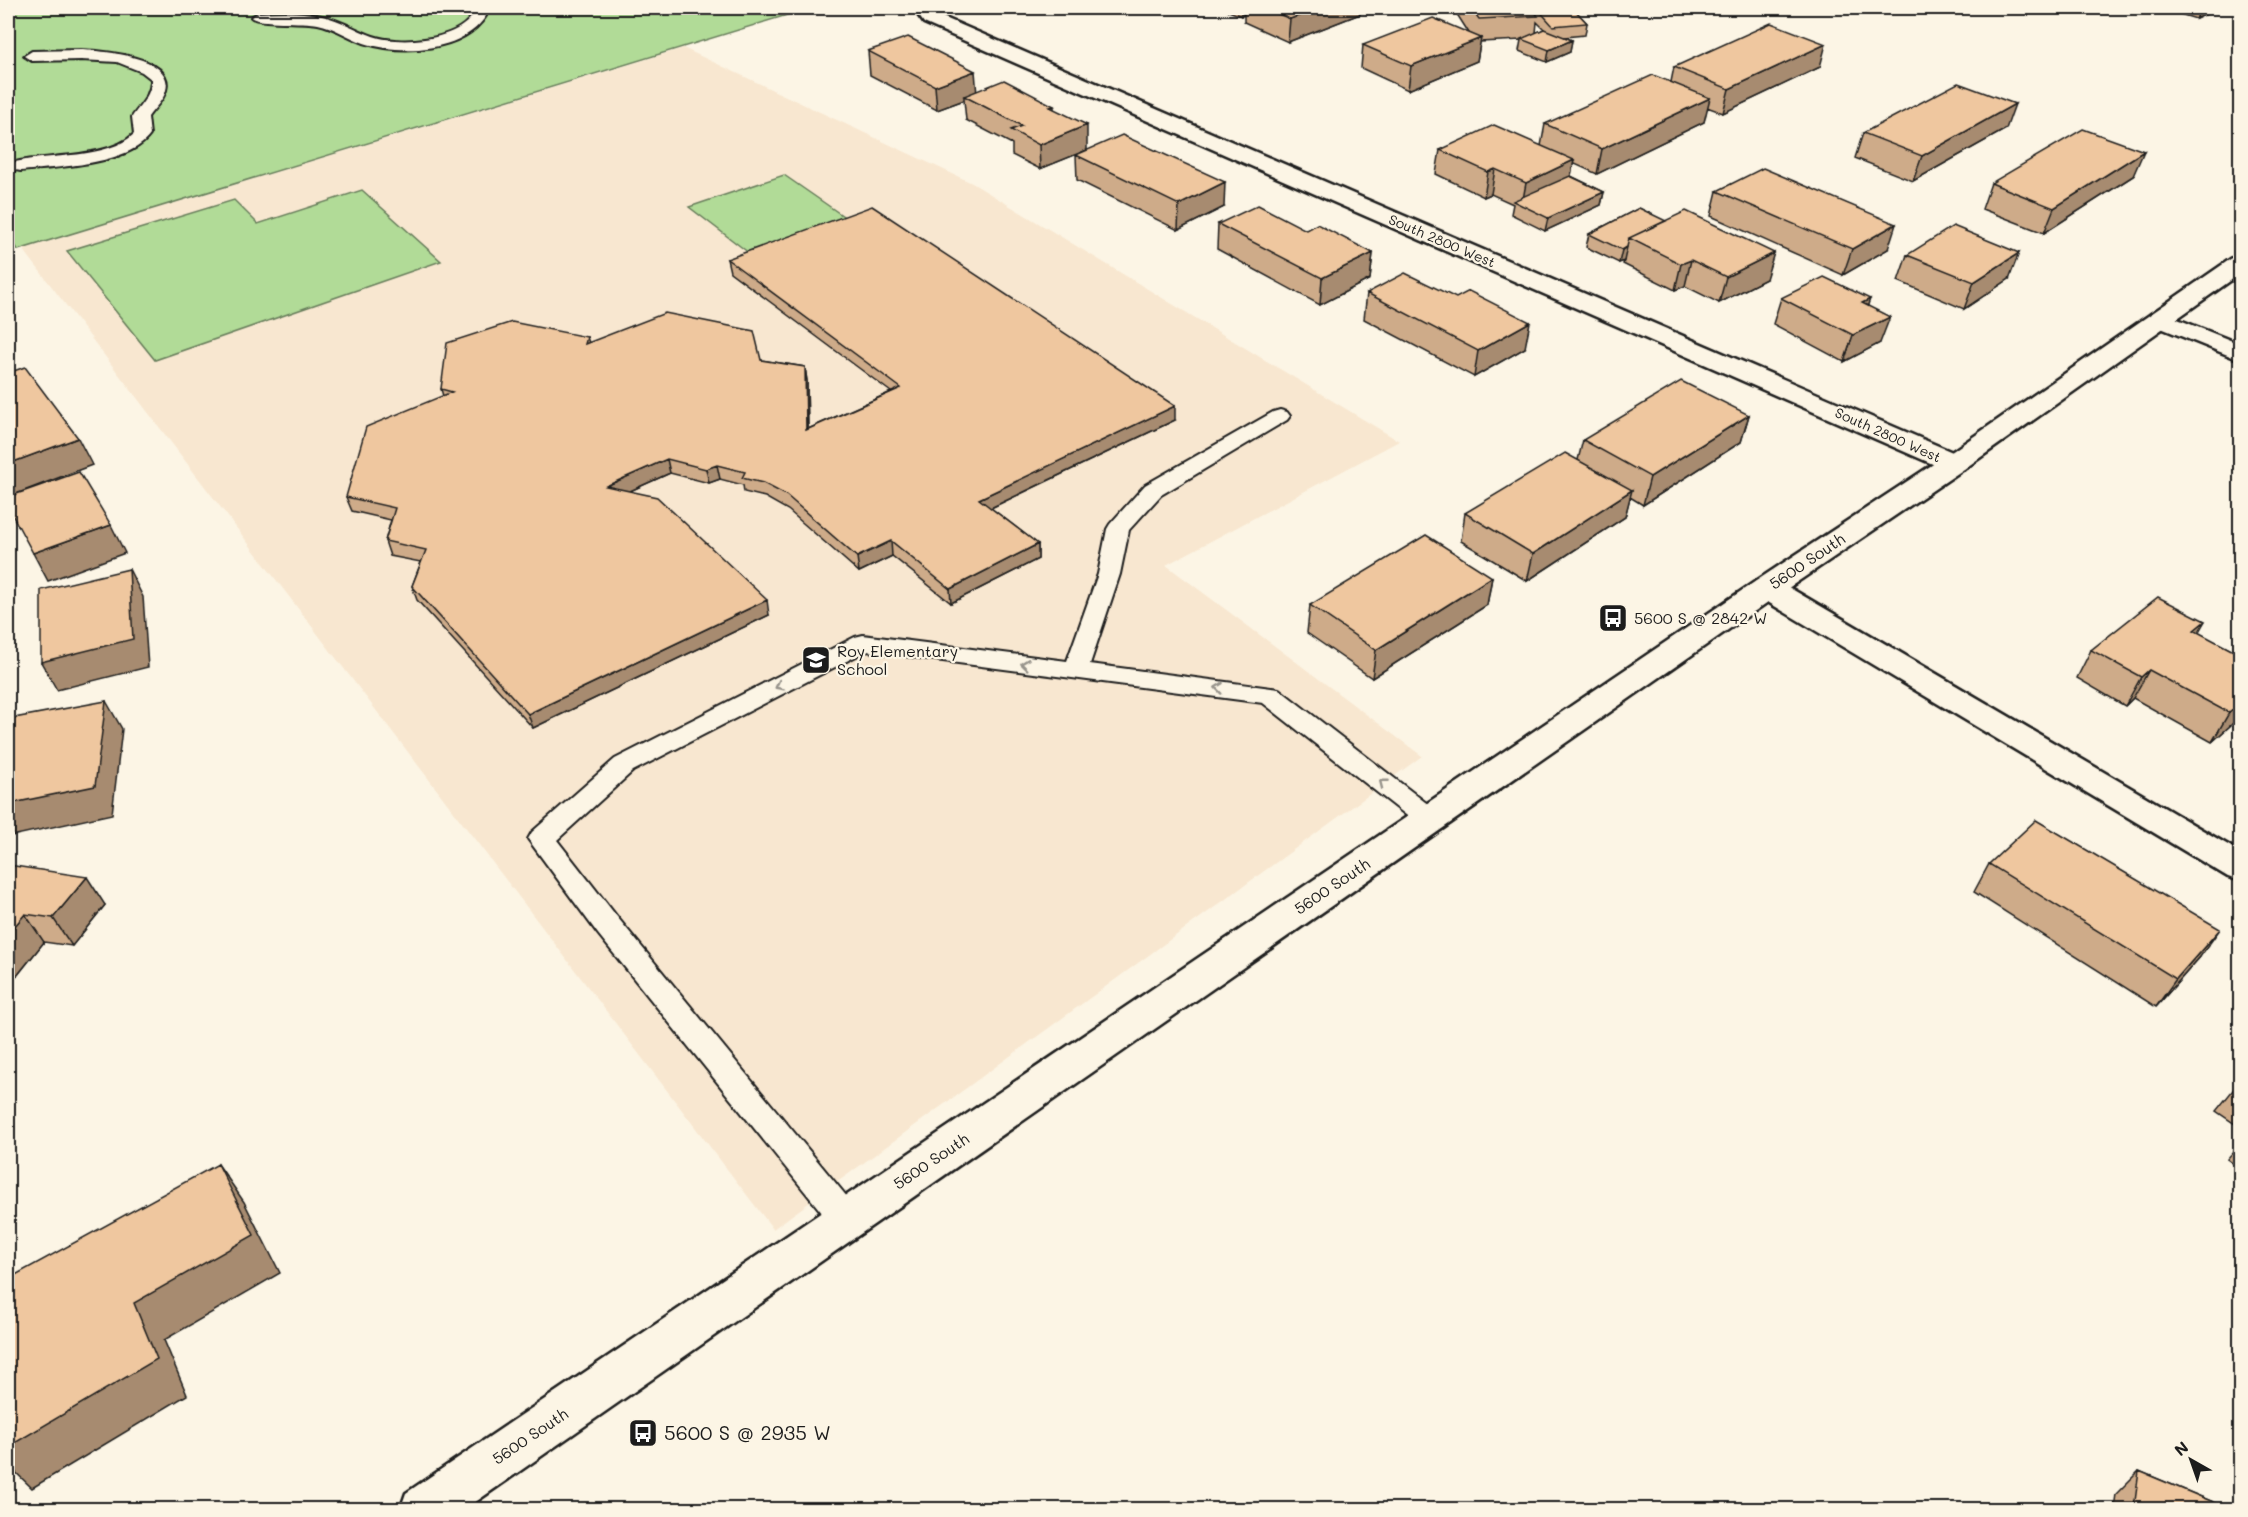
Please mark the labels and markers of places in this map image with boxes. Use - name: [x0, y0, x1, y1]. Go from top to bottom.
- bus stop icon: 5600 S @ 2842 W: [1597, 602, 1629, 634]
- place label: 5600 S @ 2842 W: [1634, 607, 1767, 628]
- place label: Roy Elementary School: [837, 640, 958, 679]
- school or university icon: Roy Elementary School: [800, 644, 832, 676]
- bus stop icon: 5600 S @ 2935 W: [627, 1417, 659, 1449]
- place label: 5600 S @ 2935 W: [664, 1419, 831, 1445]

